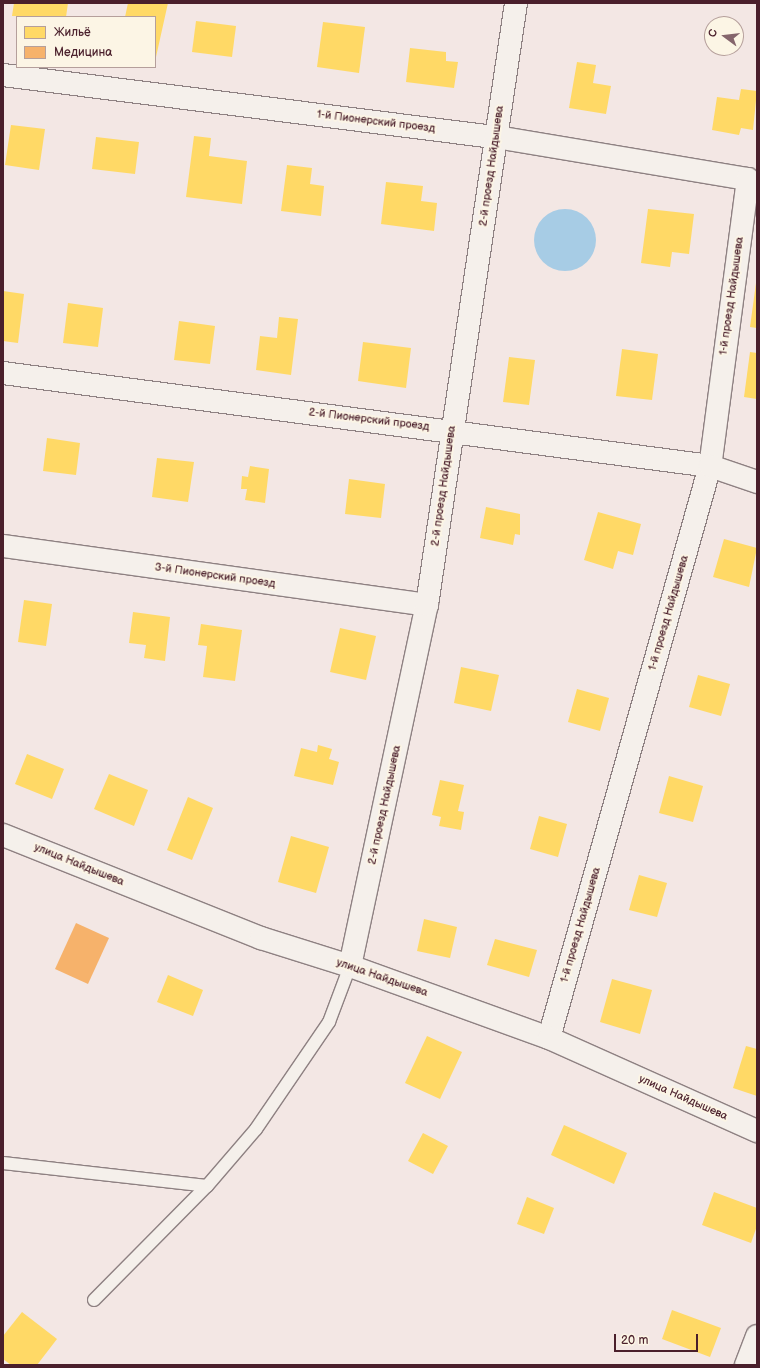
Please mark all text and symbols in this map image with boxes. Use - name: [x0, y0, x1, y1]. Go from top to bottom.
- legend: [16, 16, 156, 68]
- north arrow: [704, 16, 744, 56]
- text: Жильё: [54, 25, 91, 40]
- text: С: [706, 28, 720, 38]
- text: Медицина: [54, 45, 112, 60]
- street label: 2-й проезд Найдышева: [477, 105, 507, 227]
- street label: 1-й Пионерский проезд: [316, 108, 436, 136]
- street label: 1-й проезд Найдышева: [717, 236, 747, 356]
- street label: 2-й Пионерский проезд: [308, 406, 430, 434]
- street label: 2-й проезд Найдышева: [429, 425, 459, 547]
- street label: 1-й проезд Найдышева: [646, 554, 692, 672]
- street label: 3-й Пионерский проезд: [154, 561, 276, 591]
- street label: 2-й проезд Найдышева: [366, 744, 404, 866]
- street label: улица Найдышева: [32, 841, 126, 889]
- street label: 1-й проезд Найдышева: [558, 866, 604, 984]
- street label: улица Найдышева: [335, 956, 429, 1000]
- street label: улица Найдышева: [637, 1072, 729, 1124]
- scale bar: [616, 1326, 700, 1352]
- text: 20 m: [621, 1333, 648, 1348]

